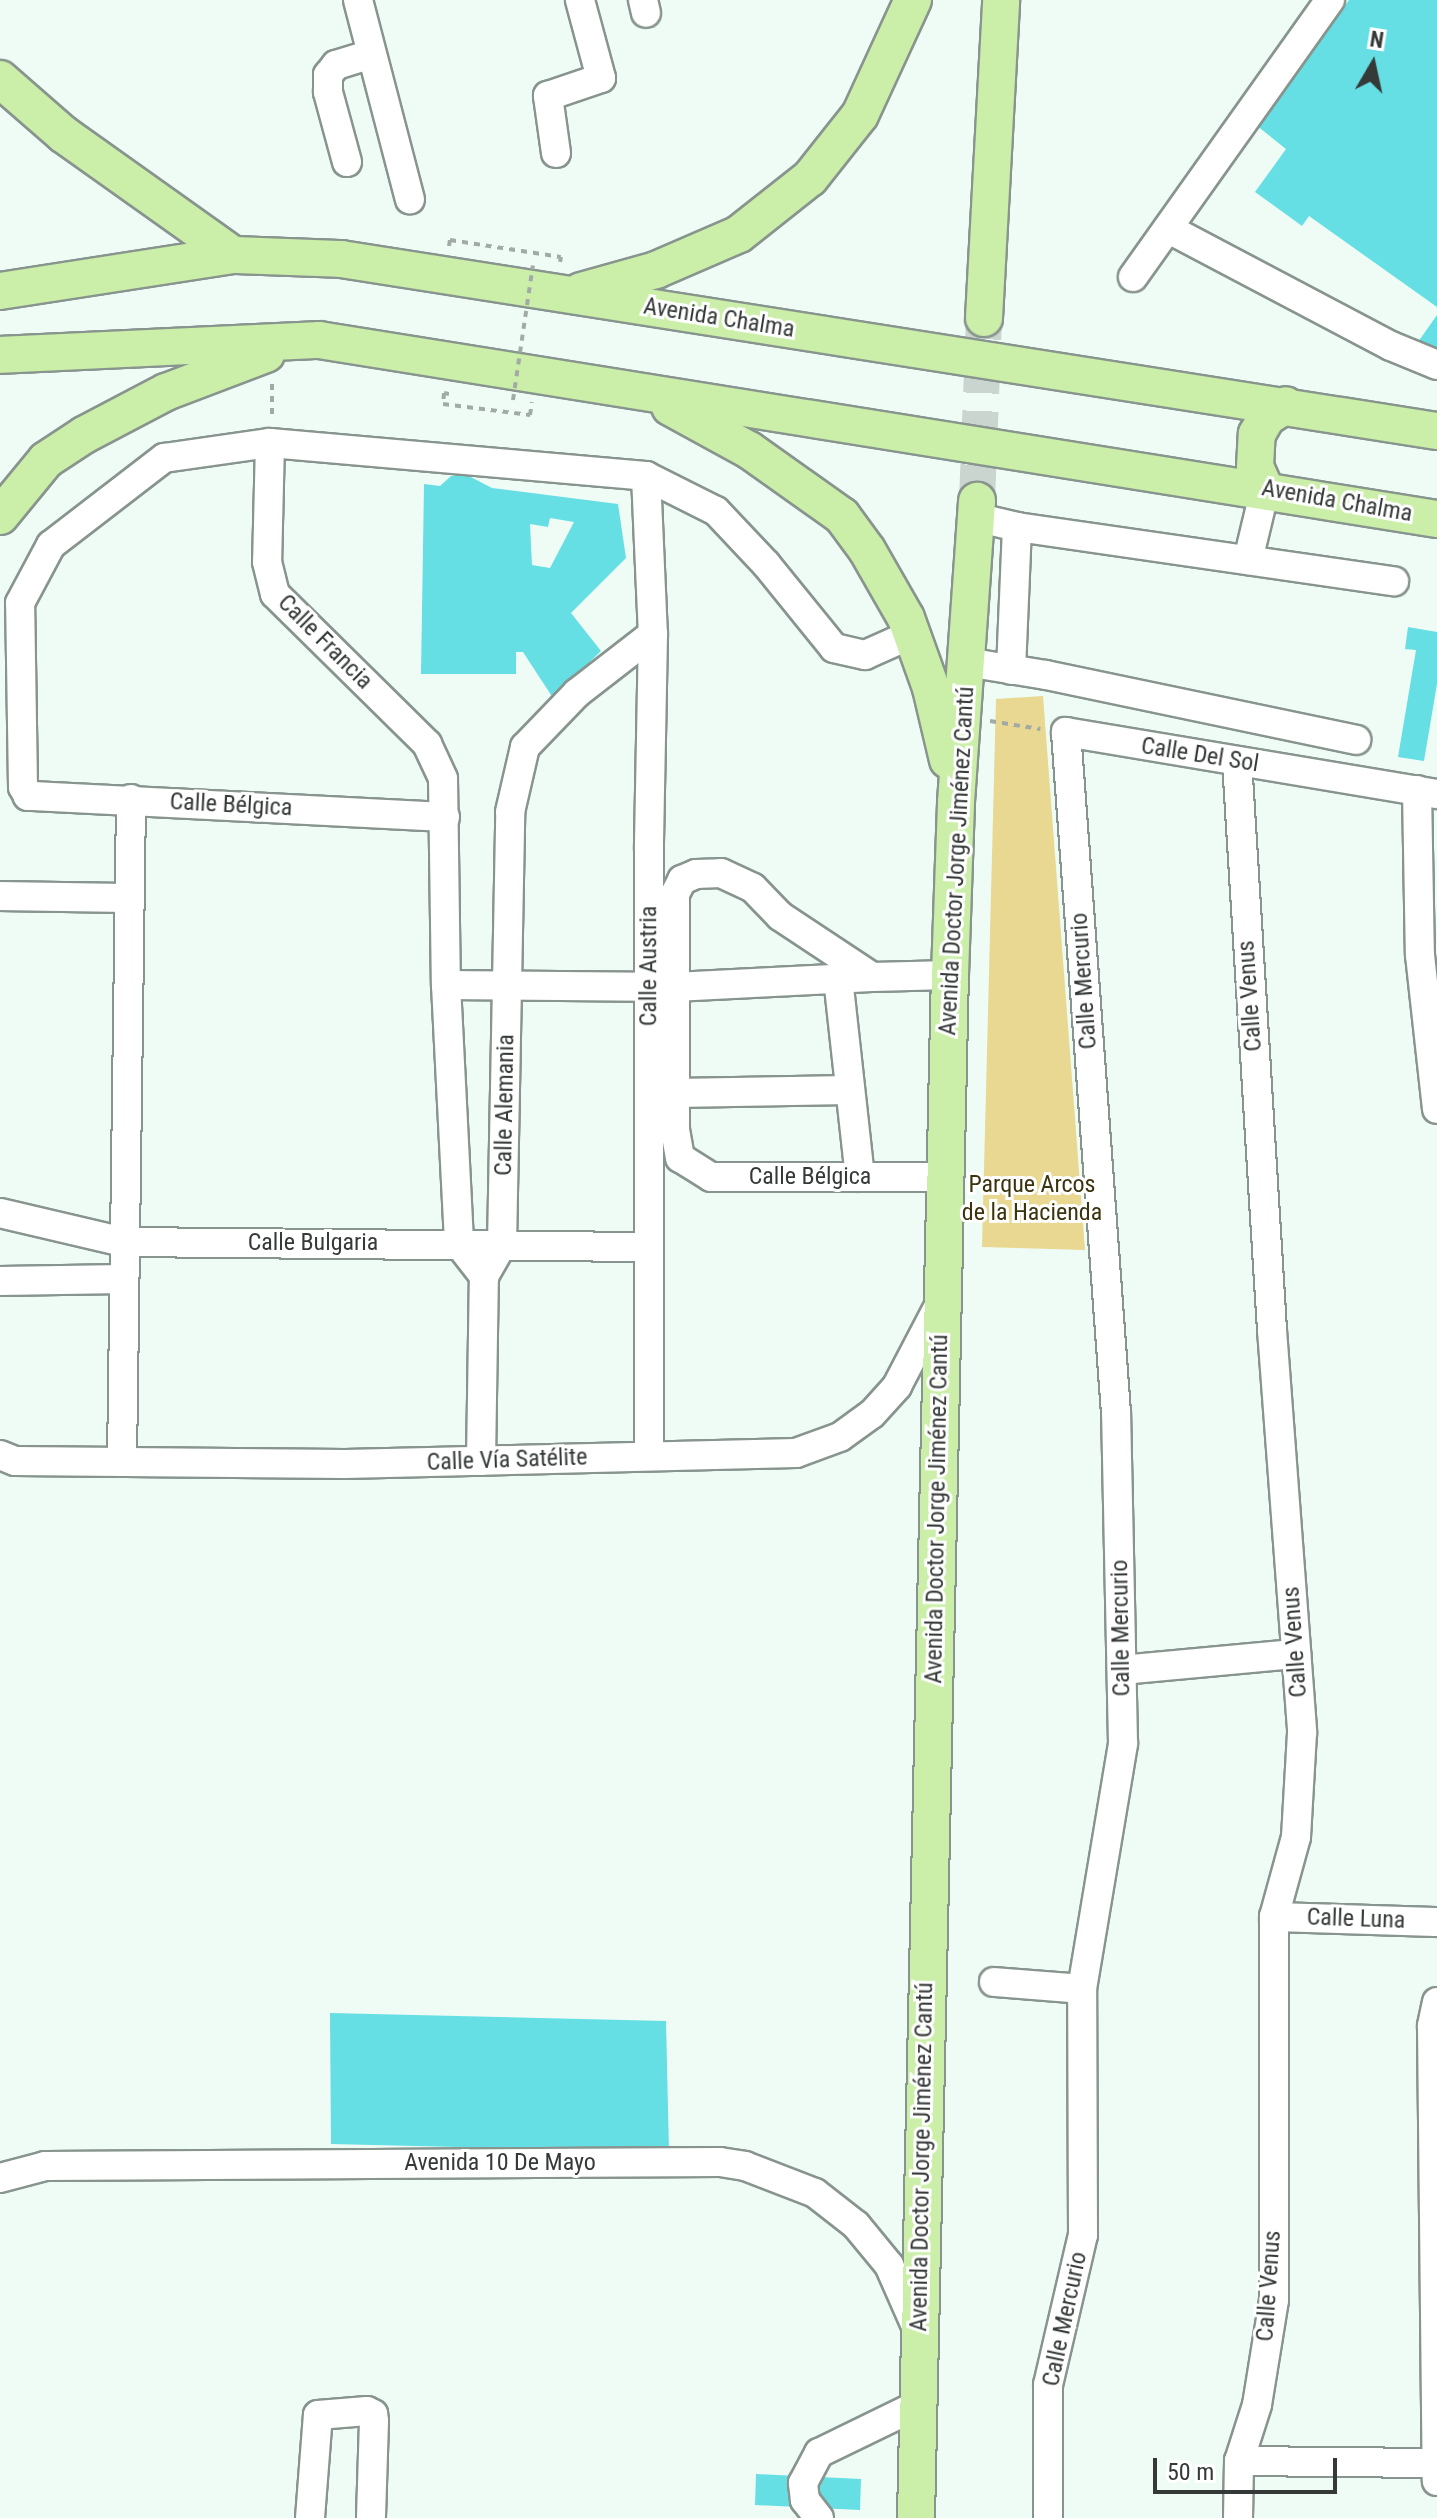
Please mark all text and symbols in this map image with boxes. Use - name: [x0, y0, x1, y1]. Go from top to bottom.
- north arrow: [1333, 24, 1413, 104]
- text: N: [1368, 26, 1385, 53]
- street label: Avenida Chalma: [641, 292, 797, 344]
- street label: Avenida Chalma: [1259, 474, 1415, 528]
- street label: Calle Francia: [272, 589, 378, 695]
- street label: Avenida Doctor Jorge Jiménez Cantú: [933, 686, 981, 1036]
- street label: Calle Del Sol: [1139, 731, 1261, 779]
- street label: Calle Bélgica: [169, 787, 293, 823]
- street label: Calle Austria: [635, 906, 663, 1026]
- street label: Calle Mercurio: [1065, 912, 1103, 1050]
- street label: Calle Venus: [1232, 940, 1268, 1052]
- street label: Calle Alemania: [489, 1034, 521, 1176]
- street label: Calle Bélgica: [749, 1163, 871, 1191]
- park label: Parque Arcos de la Hacienda: [962, 1171, 1102, 1227]
- street label: Calle Bulgaria: [248, 1229, 378, 1257]
- street label: Avenida Doctor Jorge Jiménez Cantú: [920, 1334, 954, 1684]
- street label: Calle Vía Satélite: [426, 1443, 588, 1477]
- street label: Calle Mercurio: [1105, 1559, 1137, 1697]
- street label: Calle Venus: [1277, 1586, 1313, 1698]
- street label: Calle Luna: [1306, 1903, 1406, 1935]
- street label: Avenida Doctor Jorge Jiménez Cantú: [905, 1982, 939, 2332]
- street label: Avenida 10 De Mayo: [404, 2149, 596, 2177]
- street label: Calle Venus: [1251, 2230, 1287, 2342]
- street label: Calle Mercurio: [1037, 2249, 1093, 2389]
- scale bar: [1157, 2442, 1341, 2492]
- text: 50 m: [1167, 2458, 1214, 2486]

